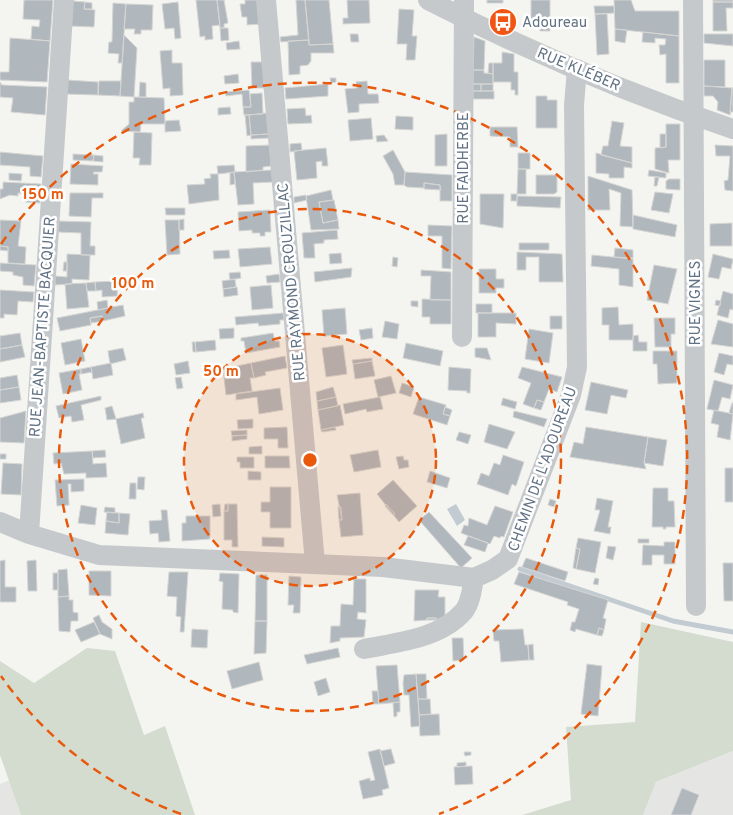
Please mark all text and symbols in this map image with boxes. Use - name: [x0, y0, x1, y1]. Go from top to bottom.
- bus stop icon: Adoureau: [488, 7, 518, 37]
- place label: Adoureau: [522, 14, 587, 33]
- street label: RUE KLÉBER: [534, 43, 623, 96]
- street label: RUE FAIDHERBE: [455, 112, 474, 224]
- street label: RUE RAYMOND CROUZILLAC: [274, 182, 311, 382]
- text: 150 m: [22, 186, 64, 205]
- street label: RUE JEAN-BAPTISTE BACQUIER: [26, 216, 61, 438]
- street label: RUE VIGNES: [687, 261, 706, 345]
- text: 100 m: [112, 275, 154, 294]
- text: 50 m: [203, 363, 239, 382]
- street label: CHEMIN DE L'ADOUREAU: [505, 385, 582, 554]
- centre of rings: [301, 451, 319, 469]

